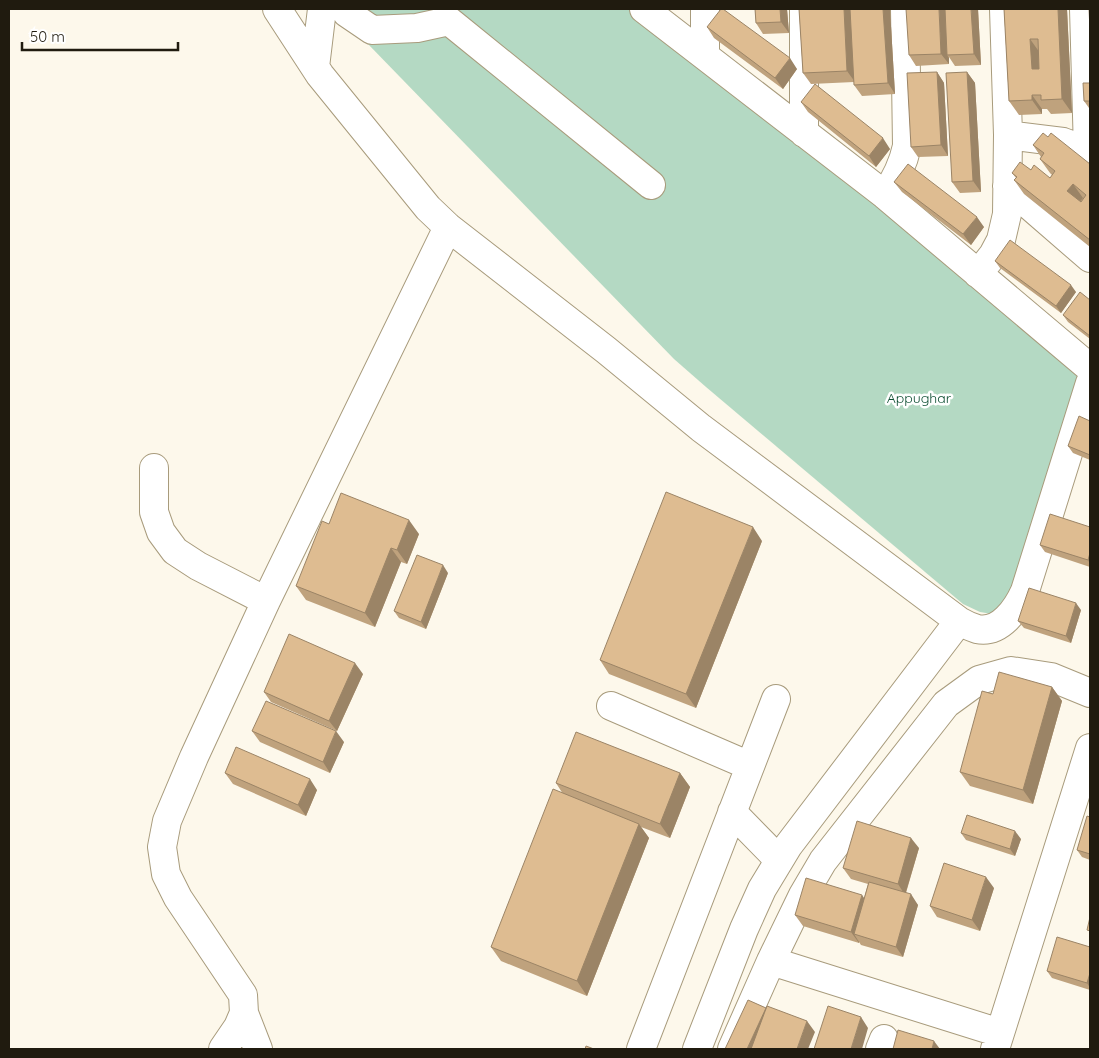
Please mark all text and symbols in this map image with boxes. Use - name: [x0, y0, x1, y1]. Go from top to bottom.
- scale bar: [22, 20, 179, 52]
- text: 50 m: [30, 27, 65, 46]
- park label: Appughar: [887, 389, 952, 407]

